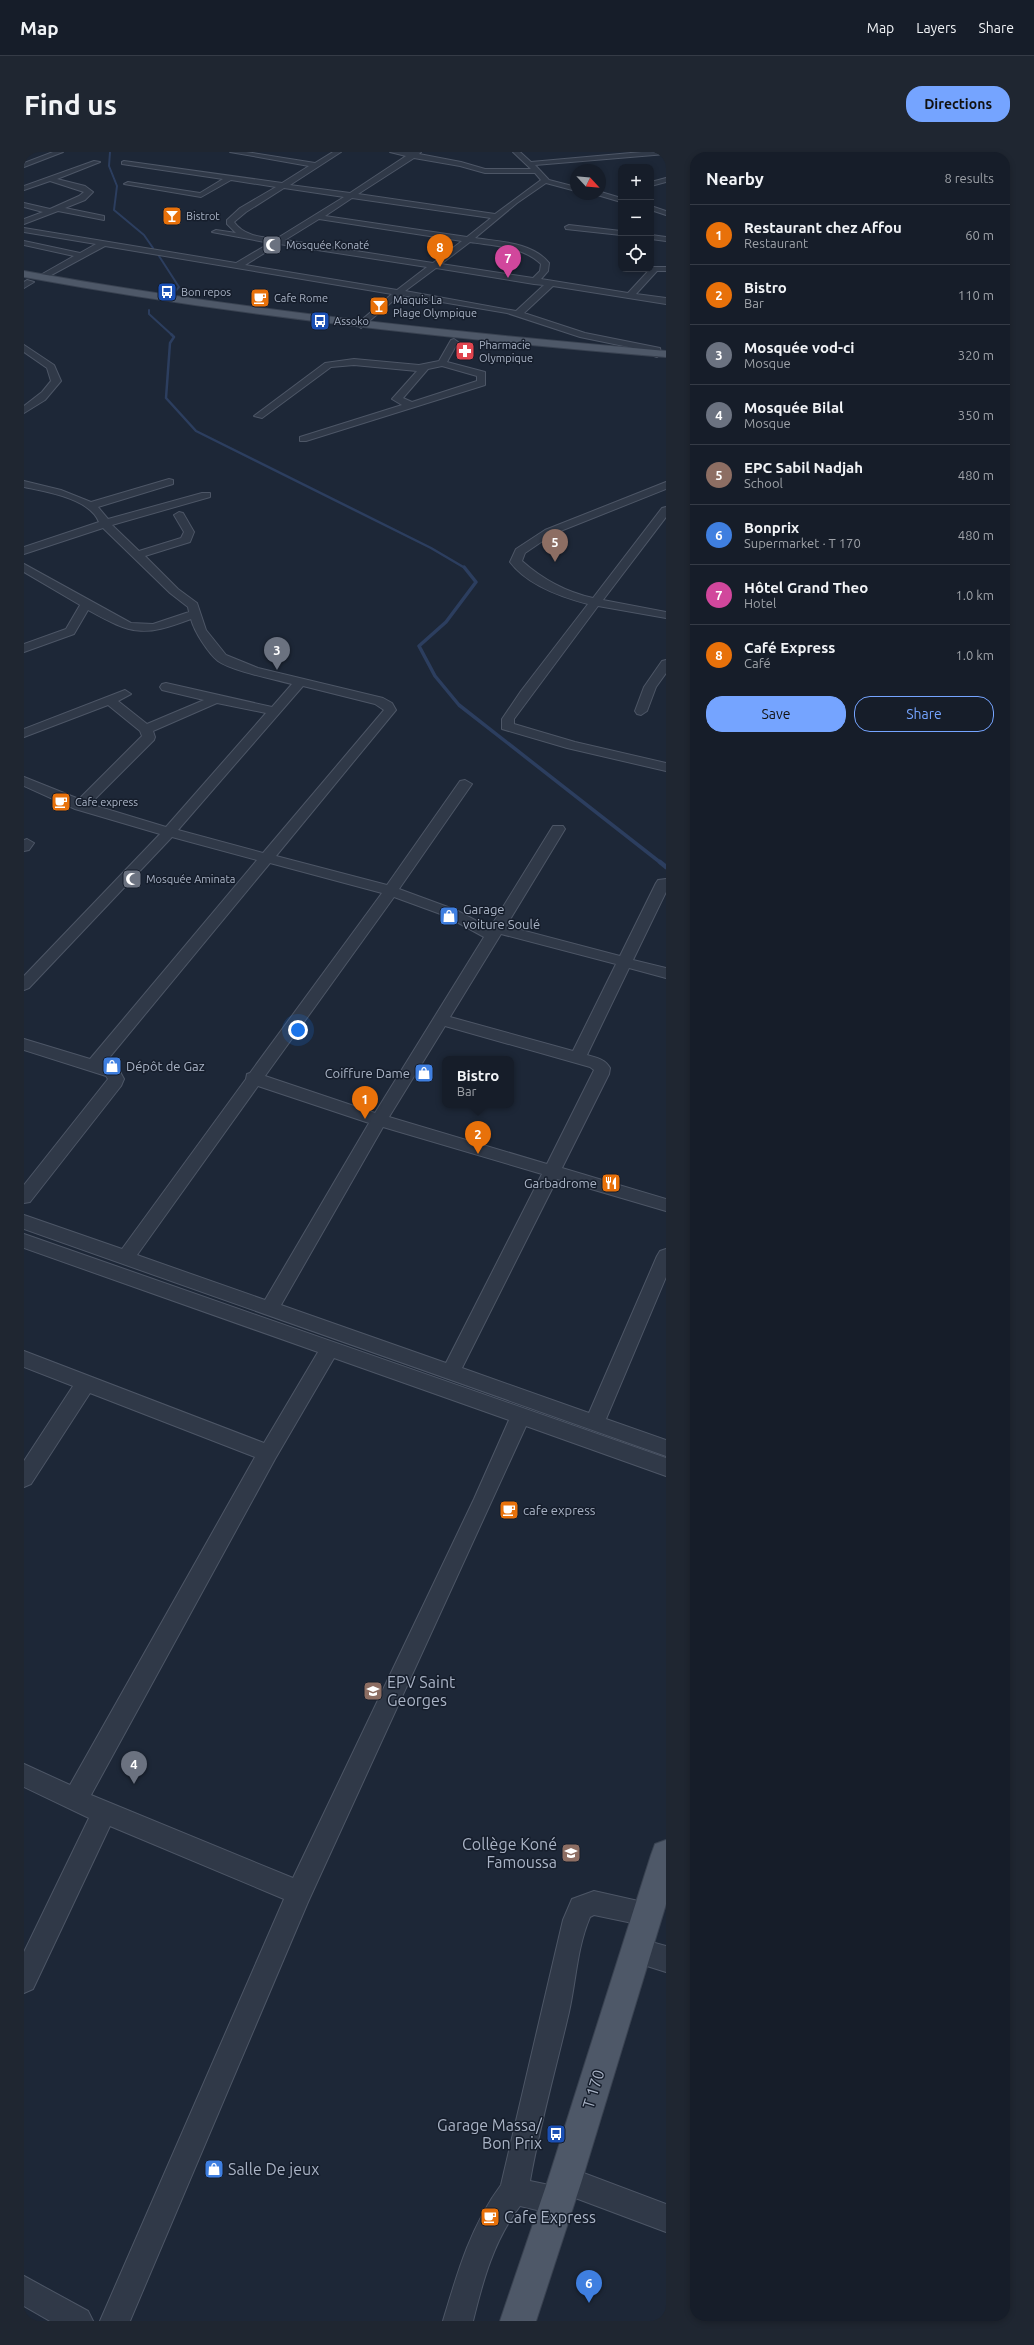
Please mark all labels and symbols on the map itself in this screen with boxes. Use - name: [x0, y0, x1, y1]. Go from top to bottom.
- north arrow: [570, 164, 606, 200]
- bar icon: Bistrot: [161, 205, 183, 227]
- place label: Bistrot: [186, 210, 220, 222]
- mosque icon: Mosquée Konaté: [261, 234, 283, 256]
- pin: 8: [427, 234, 453, 267]
- place label: Mosquée Konaté: [286, 239, 369, 251]
- pin: 7: [495, 245, 521, 278]
- bus stop icon: Bon repos: [156, 281, 178, 303]
- place label: Bon repos: [181, 286, 231, 298]
- cafe icon: Cafe Rome: [249, 287, 271, 309]
- place label: Cafe Rome: [274, 292, 328, 304]
- place label: Maquis La Plage Olympique: [393, 294, 477, 319]
- bar icon: Maquis La Plage Olympique: [368, 295, 390, 317]
- bus stop icon: Assoko: [309, 310, 331, 332]
- place label: Assoko: [334, 315, 369, 327]
- place label: Pharmacie Olympique: [479, 339, 533, 364]
- pharmacy icon: Pharmacie Olympique: [454, 340, 476, 362]
- pin: 5: [542, 529, 568, 562]
- pin: 3: [264, 637, 290, 670]
- cafe icon: Cafe express: [50, 791, 72, 813]
- place label: Cafe express: [75, 796, 138, 808]
- mosque icon: Mosquée Aminata: [121, 868, 143, 890]
- place label: Mosquée Aminata: [146, 873, 235, 885]
- place label: Garage voiture Soulé: [463, 902, 540, 931]
- shop icon: Garage voiture Soulé: [438, 905, 460, 927]
- your location: [288, 1020, 308, 1040]
- shop icon: Dépôt de Gaz: [101, 1055, 123, 1077]
- place label: Dépôt de Gaz: [126, 1059, 205, 1073]
- shop icon: Coiffure Dame: [413, 1062, 435, 1084]
- place label: Coiffure Dame: [325, 1066, 410, 1080]
- pin: 1: [352, 1086, 378, 1119]
- pin: 2: [465, 1121, 491, 1154]
- restaurant icon: Garbadrome: [600, 1172, 622, 1194]
- place label: Garbadrome: [524, 1176, 597, 1190]
- cafe icon: cafe express: [498, 1499, 520, 1521]
- place label: cafe express: [523, 1503, 596, 1517]
- place label: EPV Saint Georges: [387, 1673, 456, 1709]
- school or university icon: EPV Saint Georges: [362, 1680, 384, 1702]
- pin: 4: [121, 1751, 147, 1784]
- place label: Collège Koné Famoussa: [462, 1835, 557, 1871]
- school or university icon: Collège Koné Famoussa: [560, 1842, 582, 1864]
- street label: T 170: [579, 2067, 607, 2111]
- place label: Garage Massa/ Bon Prix: [437, 2116, 543, 2152]
- bus stop icon: Garage Massa/ Bon Prix: [545, 2123, 567, 2145]
- shop icon: Salle De jeux: [203, 2158, 225, 2180]
- place label: Salle De jeux: [228, 2160, 319, 2178]
- cafe icon: Cafe Express: [479, 2206, 501, 2228]
- place label: Cafe Express: [504, 2208, 596, 2226]
- pin: 6: [576, 2270, 602, 2303]

